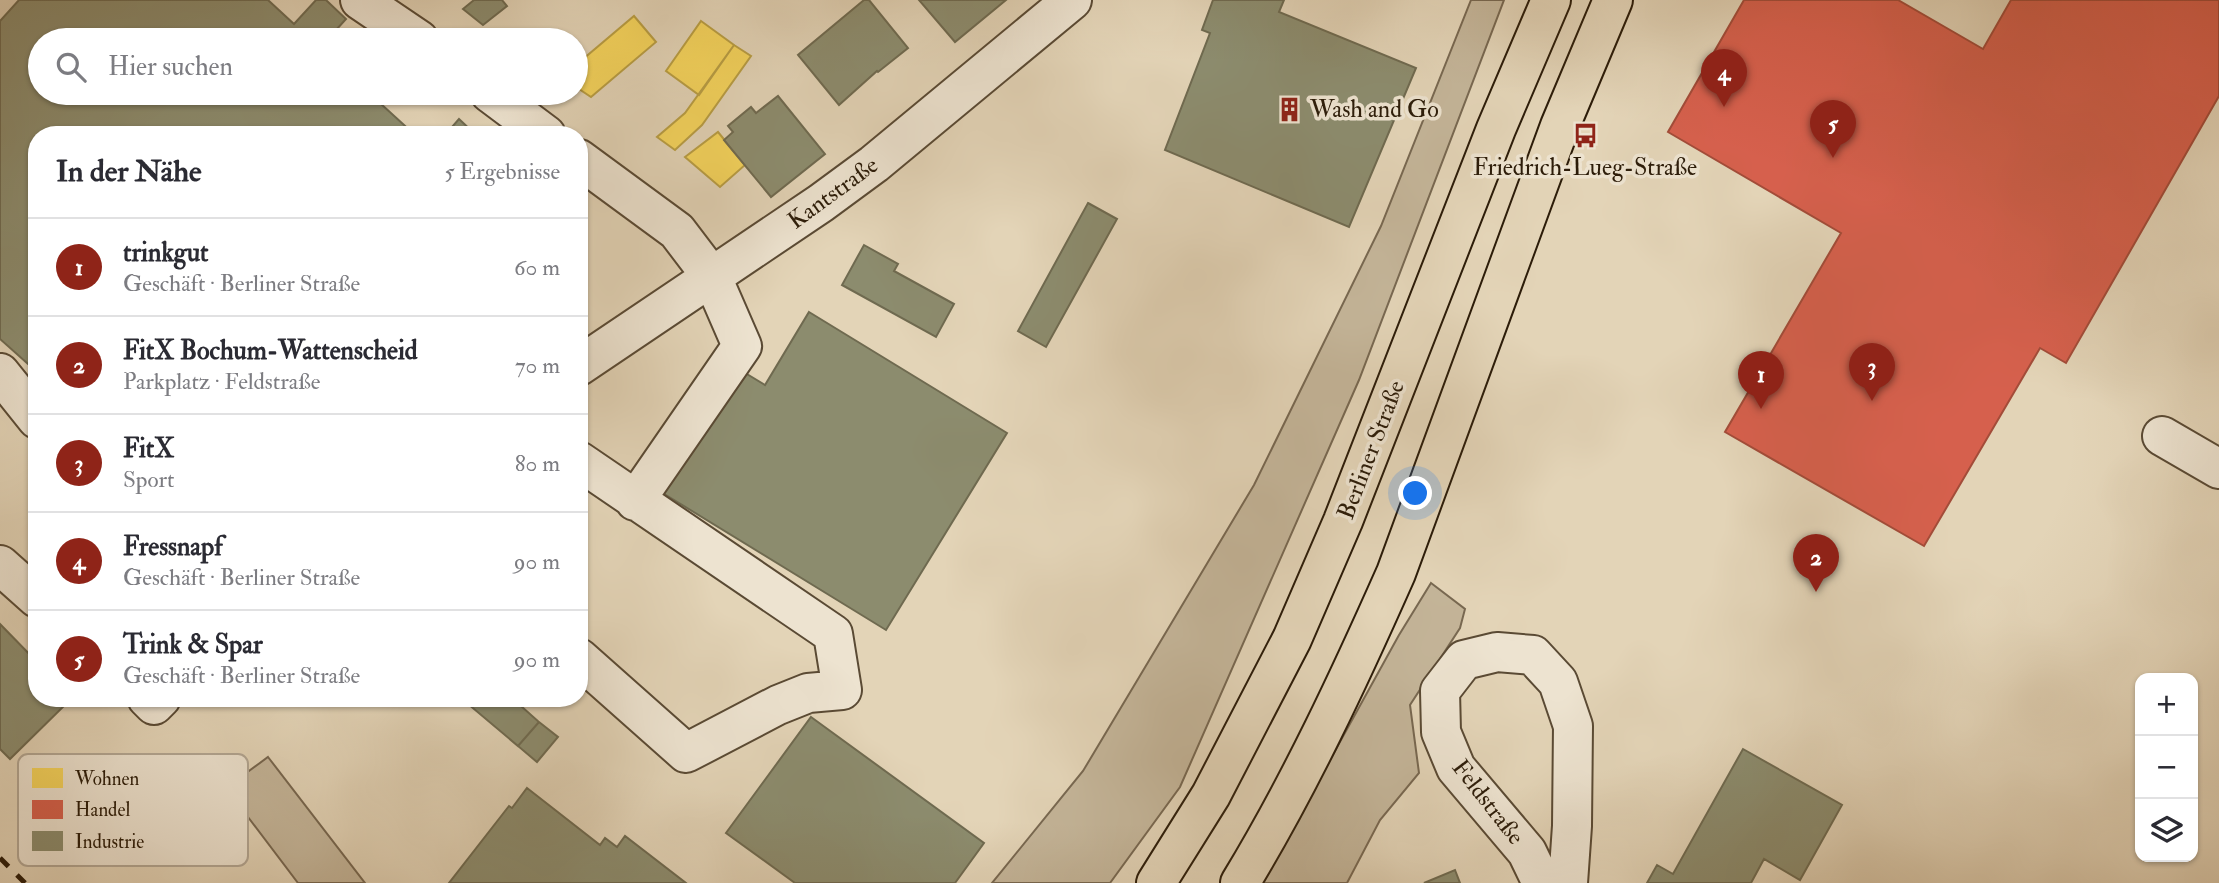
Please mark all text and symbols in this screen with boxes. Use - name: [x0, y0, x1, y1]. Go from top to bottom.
- search box: [28, 28, 588, 105]
- icon: search: [52, 48, 90, 86]
- pin: 4: [1701, 49, 1747, 107]
- text: Hier suchen: [108, 51, 233, 83]
- place label: Wash and Go: [1309, 94, 1439, 125]
- building icon: Wash and Go: [1276, 95, 1304, 123]
- pin: 5: [1810, 100, 1856, 158]
- bus stop icon: Friedrich-Lueg-Straße: [1571, 122, 1599, 150]
- street label: Kantstraße: [782, 150, 884, 236]
- place label: Friedrich-Lueg-Straße: [1473, 152, 1697, 183]
- text: In der Nähe: [56, 153, 201, 190]
- text: 5 Ergebnisse: [444, 157, 560, 186]
- text: trinkgut: [123, 237, 209, 269]
- text: 1: [75, 253, 83, 282]
- text: 60 m: [514, 253, 560, 282]
- text: Geschäft · Berliner Straße: [123, 269, 360, 298]
- text: FitX Bochum-Wattenscheid: [123, 335, 417, 367]
- pin: 3: [1849, 343, 1895, 401]
- text: 2: [73, 351, 85, 380]
- text: 70 m: [515, 351, 560, 380]
- pin: 1: [1738, 351, 1784, 409]
- text: Parkplatz · Feldstraße: [123, 367, 320, 396]
- street label: Berliner Straße: [1330, 376, 1412, 524]
- text: FitX: [123, 433, 174, 465]
- text: 3: [75, 449, 83, 478]
- text: 80 m: [515, 449, 560, 478]
- text: Sport: [123, 465, 175, 494]
- your location: [1398, 476, 1432, 510]
- text: Fressnapf: [123, 531, 223, 563]
- pin: 2: [1793, 534, 1839, 592]
- text: 4: [73, 547, 85, 576]
- text: 90 m: [514, 547, 560, 576]
- text: Geschäft · Berliner Straße: [123, 563, 360, 592]
- text: Trink & Spar: [123, 629, 263, 661]
- text: 5: [74, 645, 84, 674]
- text: 90 m: [514, 645, 560, 674]
- text: Geschäft · Berliner Straße: [123, 661, 360, 690]
- map controls: [2135, 673, 2198, 862]
- button: +: [2135, 673, 2198, 736]
- button: −: [2135, 736, 2198, 799]
- street label: Feldstraße: [1445, 753, 1531, 851]
- legend: [18, 754, 248, 866]
- text: Wohnen: [74, 767, 139, 791]
- text: Handel: [75, 798, 130, 822]
- button: layers: [2135, 799, 2198, 862]
- text: Industrie: [75, 830, 144, 854]

